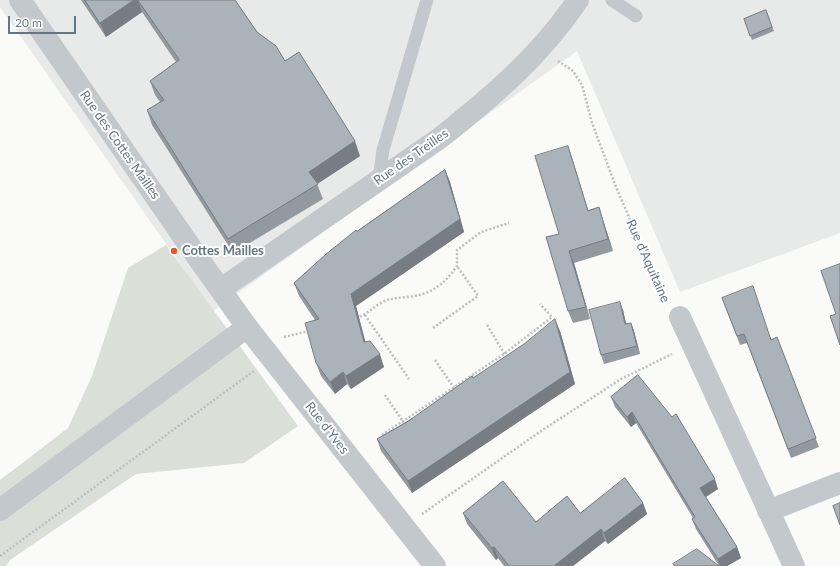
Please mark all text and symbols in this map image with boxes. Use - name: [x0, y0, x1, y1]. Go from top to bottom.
- scale bar: [10, 8, 78, 34]
- text: 20 m: [15, 15, 42, 30]
- street label: Rue des Cottes Mailles: [77, 88, 163, 202]
- street label: Rue des Treilles: [371, 125, 451, 189]
- street label: Rue d'Aquitaine: [623, 217, 673, 305]
- place label: Cottes Mailles: [182, 243, 264, 259]
- marker: Cottes Mailles: [169, 246, 179, 256]
- street label: Rue d'Yves: [302, 399, 352, 457]

